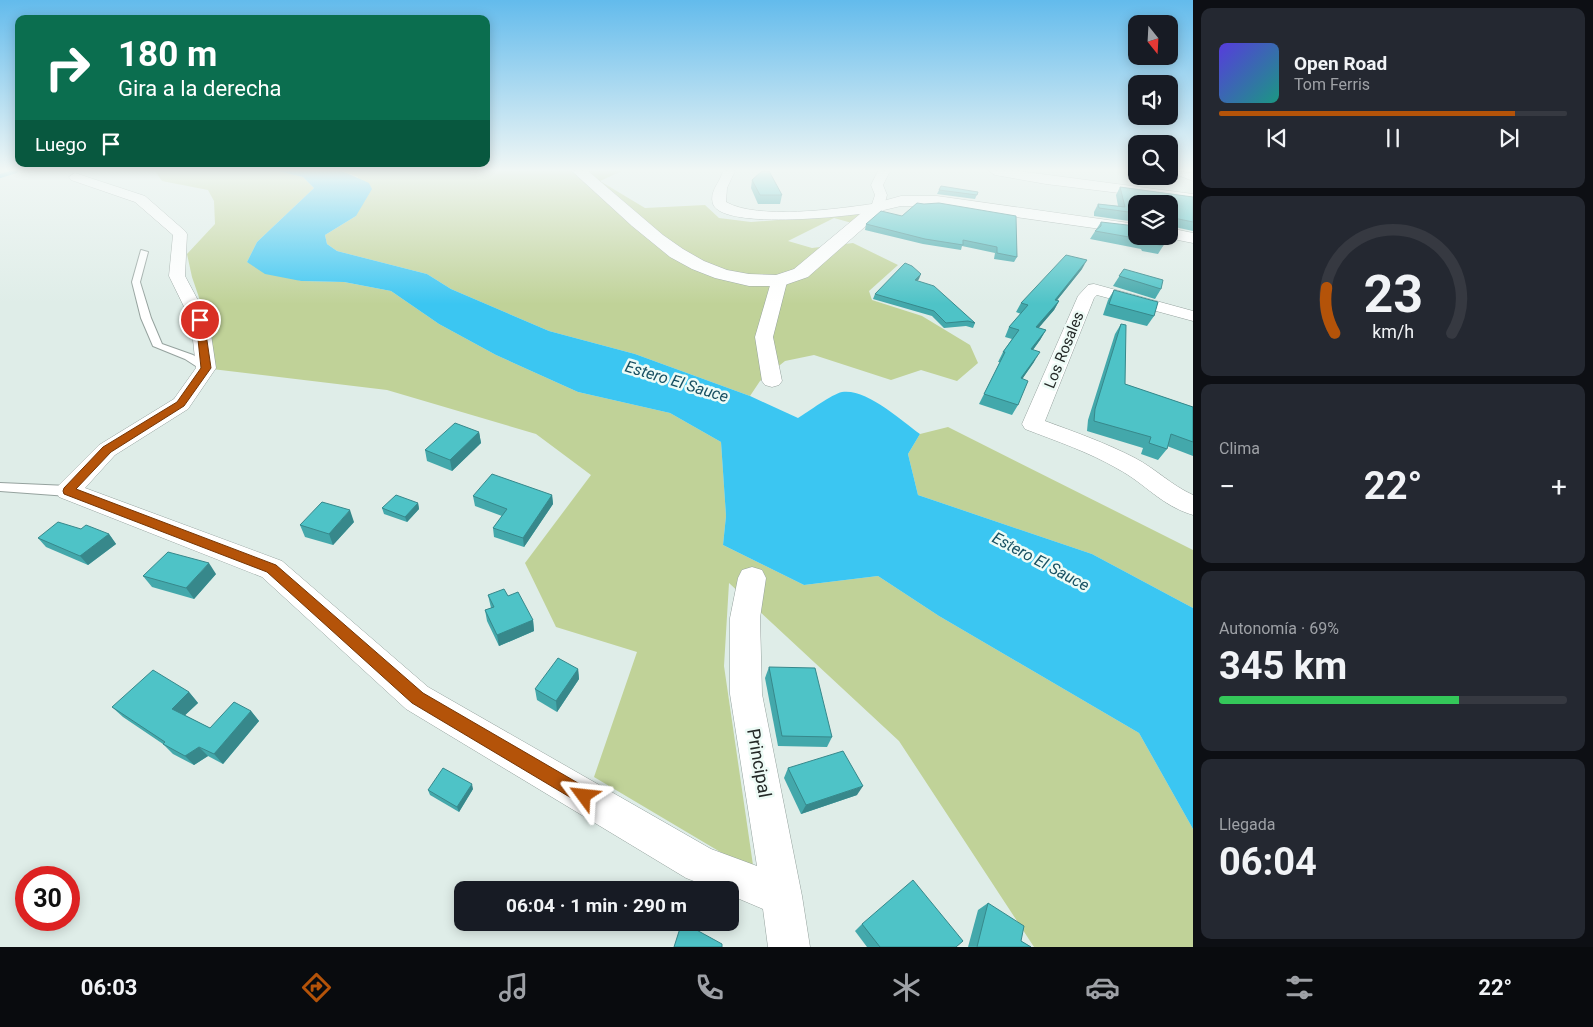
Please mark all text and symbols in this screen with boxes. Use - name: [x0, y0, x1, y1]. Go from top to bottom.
- north arrow: [1128, 15, 1178, 65]
- map controls: [1128, 15, 1178, 245]
- text: 180 m: [118, 34, 217, 75]
- icon: right: [35, 35, 100, 100]
- text: Open Road: [1294, 52, 1387, 75]
- button: sound: [1128, 75, 1178, 125]
- text: Tom Ferris: [1294, 75, 1370, 94]
- text: Gira a la derecha: [118, 76, 282, 101]
- icon: previous: [1263, 124, 1291, 152]
- icon: pause: [1379, 124, 1407, 152]
- icon: next: [1495, 124, 1523, 152]
- icon: arrive: [97, 130, 125, 158]
- text: Luego: [35, 133, 87, 156]
- button: search: [1128, 135, 1178, 185]
- button: layers: [1128, 195, 1178, 245]
- text: 23: [1363, 264, 1423, 325]
- pin: [179, 299, 221, 341]
- icon: arrive: [186, 306, 214, 334]
- street label: Los Rosales: [1040, 309, 1088, 391]
- text: km/h: [1372, 321, 1414, 342]
- water label: Estero El Sauce: [623, 357, 731, 406]
- text: Clima: [1219, 439, 1260, 458]
- text: 22°: [1364, 464, 1422, 508]
- text: −: [1219, 470, 1235, 503]
- text: +: [1551, 470, 1567, 503]
- water label: Estero El Sauce: [989, 528, 1093, 595]
- text: Autonomía · 69%: [1219, 619, 1339, 638]
- text: 345 km: [1219, 644, 1347, 688]
- street label: Principal: [743, 727, 776, 799]
- position arrow: [557, 769, 609, 821]
- text: Llegada: [1219, 815, 1275, 834]
- text: 06:04: [1219, 840, 1317, 884]
- speed limit sign: 30: [15, 866, 80, 931]
- text: 06:04 · 1 min · 290 m: [506, 894, 687, 917]
- icon: directions: [299, 970, 334, 1005]
- icon: music: [496, 970, 531, 1005]
- icon: phone: [692, 970, 727, 1005]
- icon: climate: [889, 970, 924, 1005]
- icon: car: [1085, 970, 1120, 1005]
- icon: filters: [1282, 970, 1317, 1005]
- text: 06:03: [81, 975, 137, 1000]
- text: 22°: [1478, 975, 1512, 1000]

